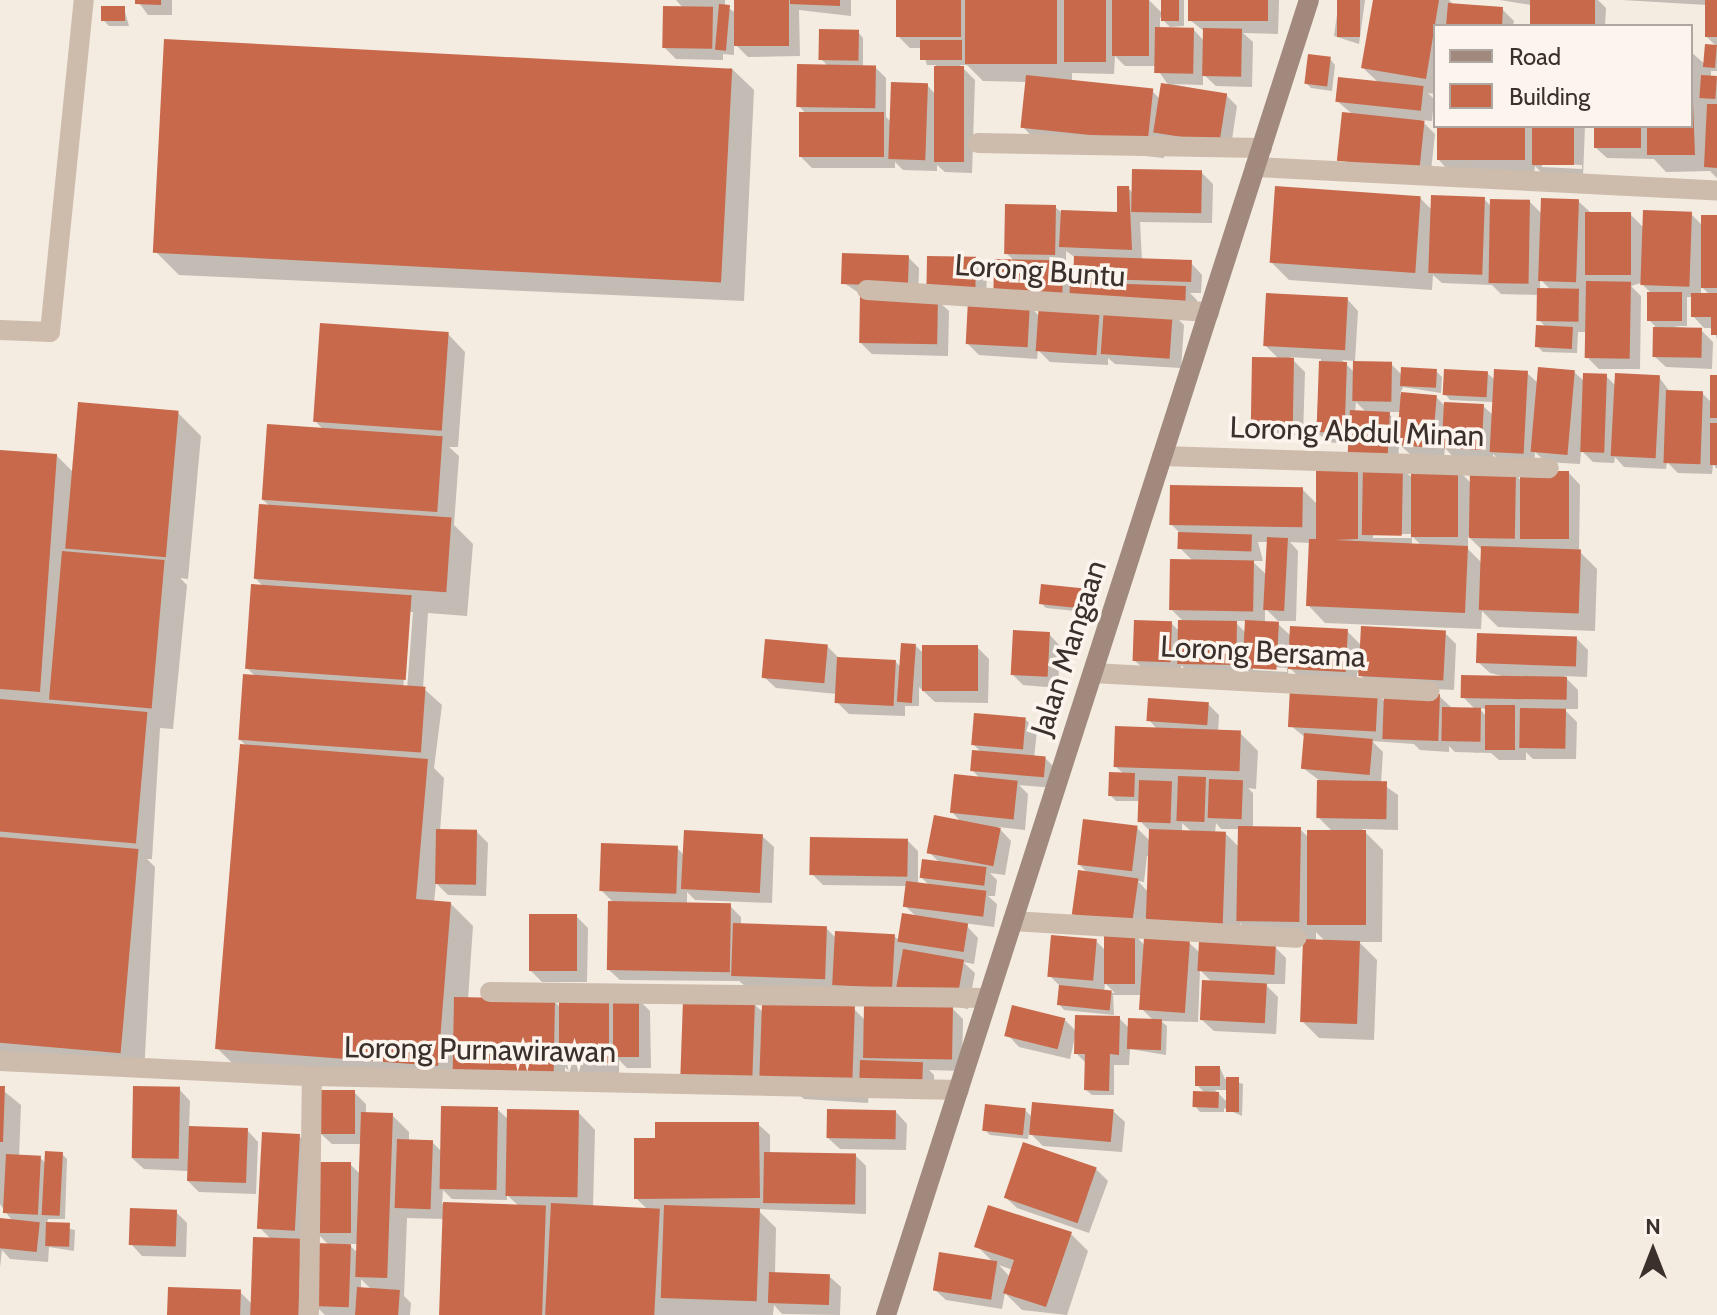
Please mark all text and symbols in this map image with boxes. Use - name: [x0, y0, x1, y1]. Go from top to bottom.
- legend: [1433, 24, 1693, 128]
- text: Road: [1509, 42, 1561, 71]
- text: Building: [1509, 82, 1590, 111]
- street label: Lorong Buntu: [953, 247, 1127, 295]
- street label: Lorong Abdul Minan: [1229, 410, 1485, 454]
- street label: Jalan Mangaan: [1024, 556, 1114, 740]
- street label: Lorong Bersama: [1159, 629, 1367, 675]
- street label: Lorong Purnawirawan: [343, 1030, 617, 1070]
- north arrow: [1613, 1211, 1693, 1291]
- text: N: [1645, 1213, 1661, 1240]

